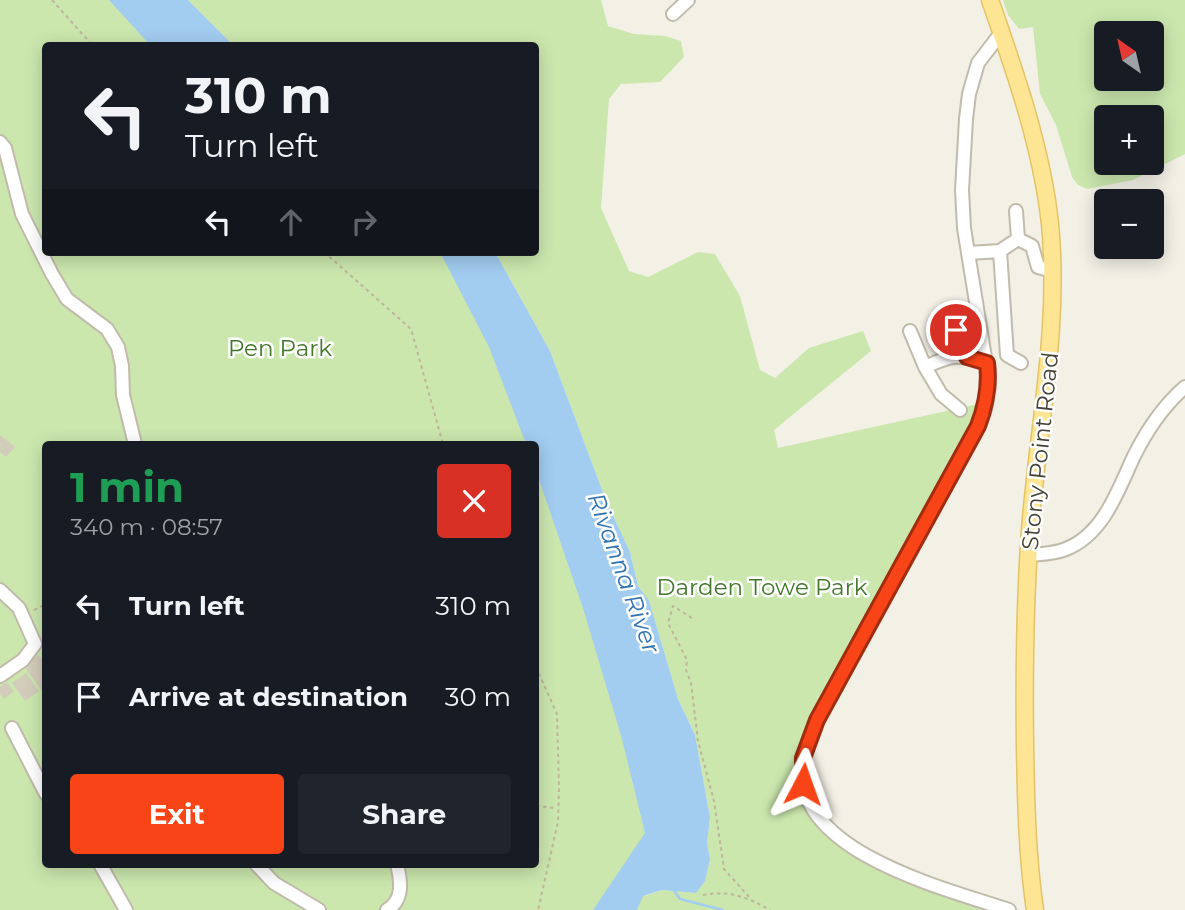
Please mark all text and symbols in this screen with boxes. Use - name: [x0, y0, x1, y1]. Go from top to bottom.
- north arrow: [1094, 21, 1164, 91]
- map controls: [1094, 21, 1164, 259]
- text: 310 m: [185, 66, 332, 125]
- icon: left: [70, 70, 161, 161]
- button: +: [1094, 105, 1164, 175]
- text: Turn left: [185, 126, 319, 165]
- button: −: [1094, 189, 1164, 259]
- icon: left: [199, 203, 237, 241]
- icon: ahead: [272, 203, 310, 241]
- icon: right: [345, 203, 383, 241]
- pin: [926, 300, 986, 360]
- icon: arrive: [937, 311, 975, 349]
- park label: Pen Park: [228, 334, 332, 362]
- street label: Stony Point Road: [1016, 351, 1064, 551]
- text: 1 min: [70, 461, 184, 513]
- button: close: [437, 464, 511, 538]
- water label: Rivanna River: [582, 489, 667, 658]
- text: 340 m · 08:57: [70, 513, 223, 541]
- park label: Darden Towe Park: [657, 573, 868, 601]
- icon: left: [70, 587, 108, 625]
- text: Turn left: [129, 590, 245, 622]
- text: 310 m: [435, 590, 511, 622]
- icon: arrive: [70, 678, 108, 716]
- text: Arrive at destination: [129, 681, 408, 713]
- text: 30 m: [445, 681, 511, 713]
- position arrow: [766, 747, 840, 821]
- button: Exit: [70, 774, 284, 854]
- button: Share: [298, 774, 511, 854]

